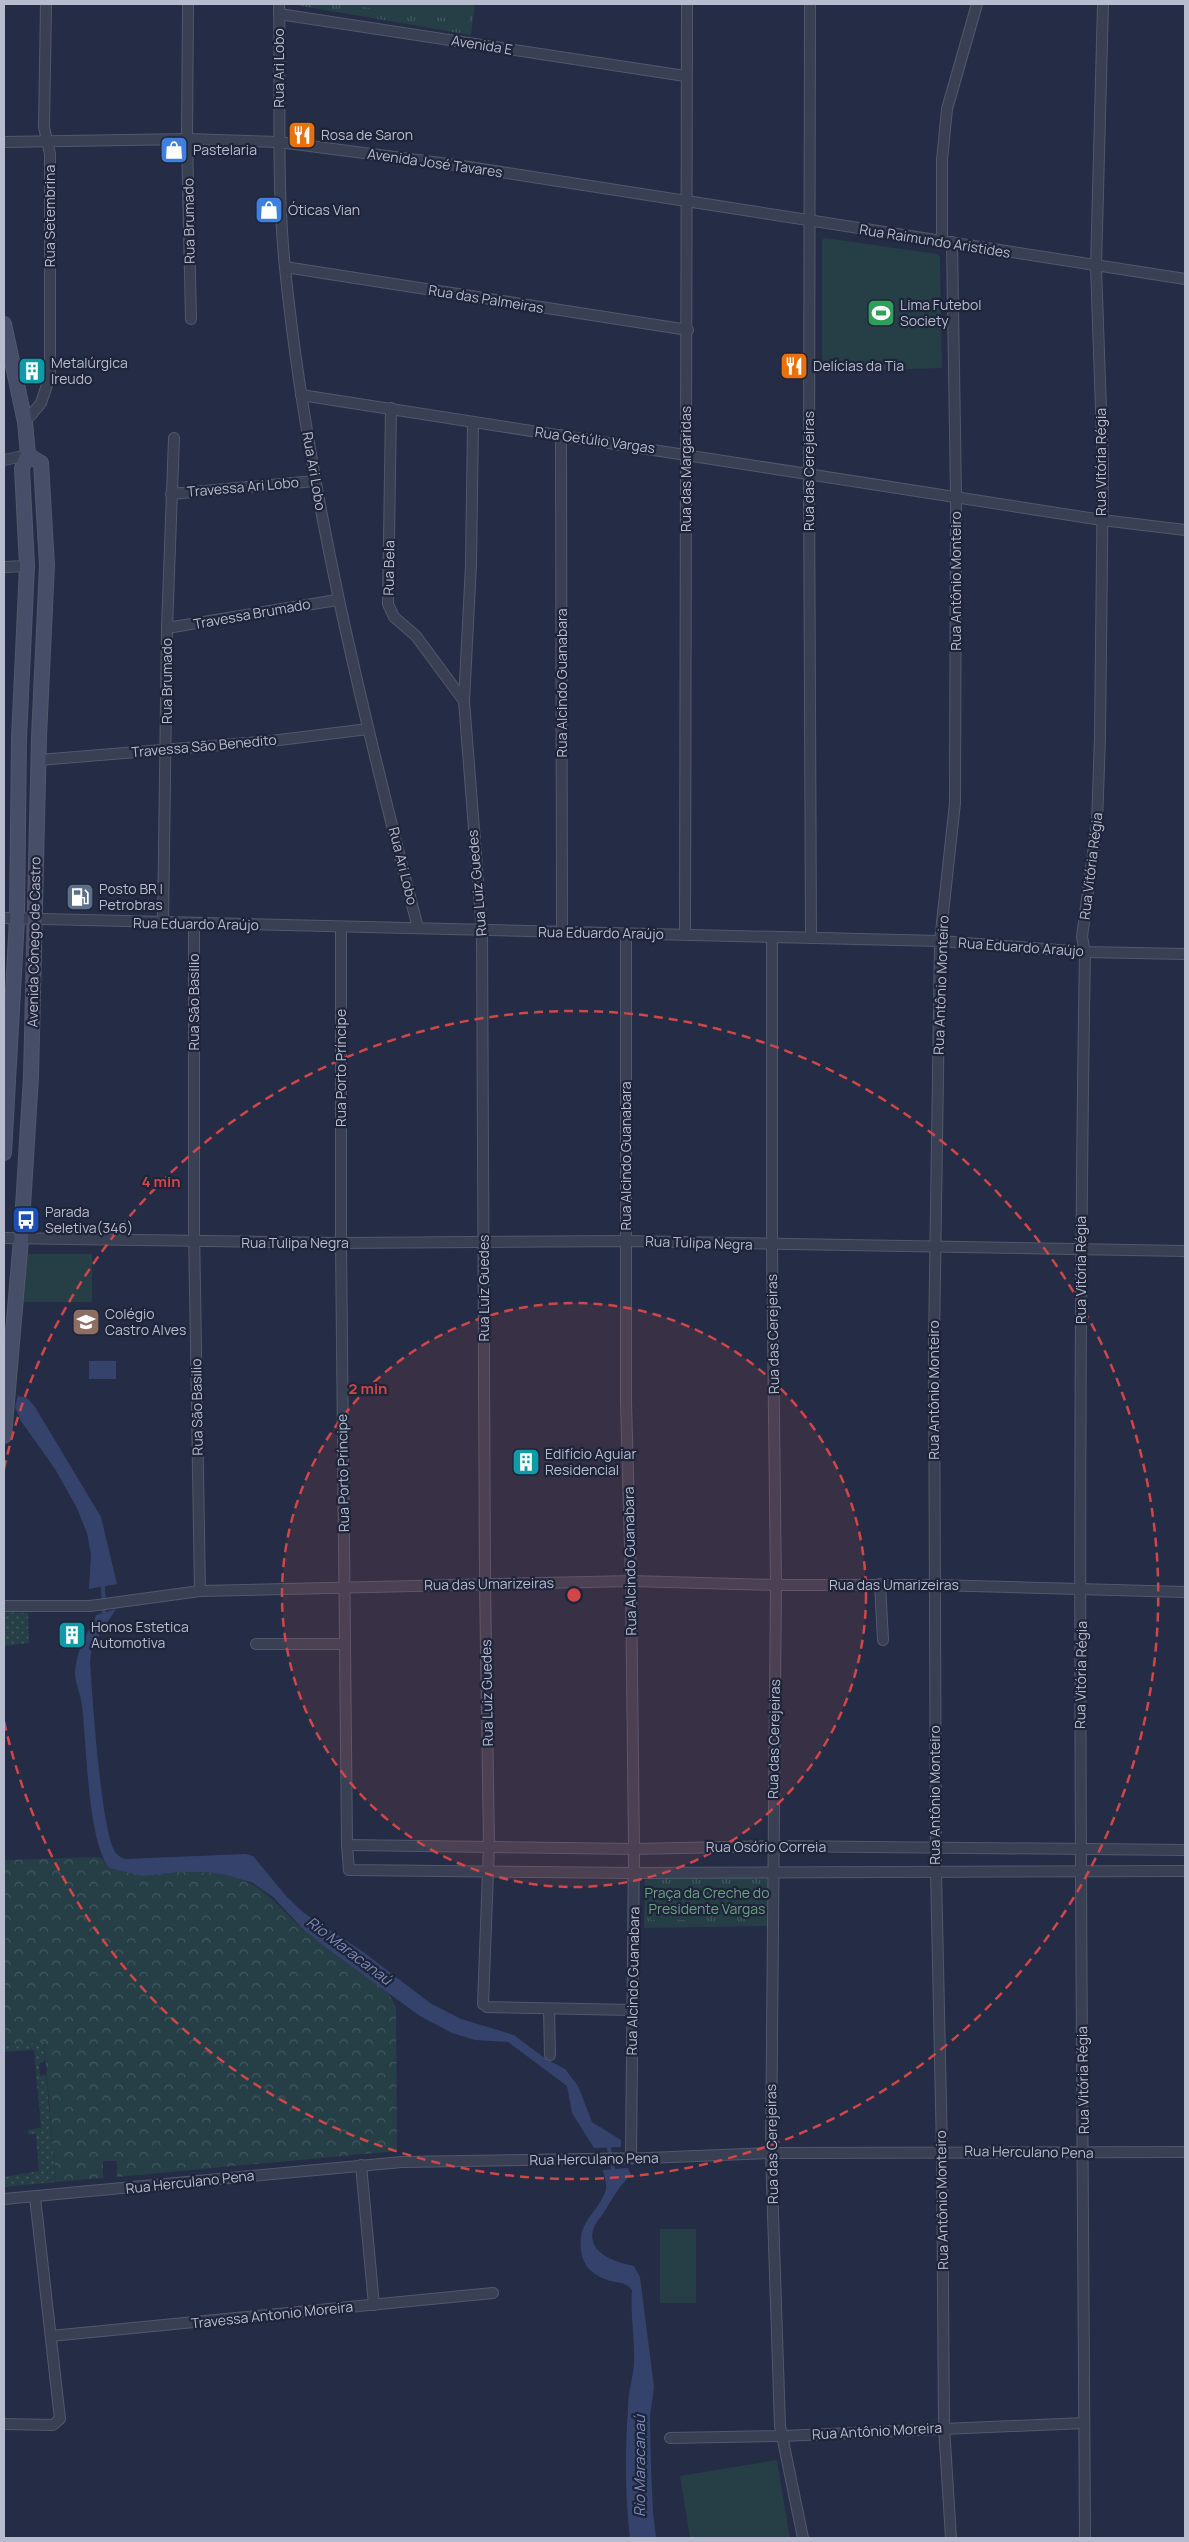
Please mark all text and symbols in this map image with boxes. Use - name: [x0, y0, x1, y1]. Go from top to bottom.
- street label: Rua Ari Lobo: [269, 28, 288, 108]
- street label: Avenida E: [450, 30, 514, 59]
- restaurant icon: Rosa de Saron: [287, 120, 317, 150]
- place label: Rosa de Saron: [321, 125, 413, 144]
- shop icon: Pastelaria: [159, 135, 189, 165]
- place label: Pastelaria: [193, 140, 257, 159]
- street label: Avenida José Tavares: [366, 144, 504, 181]
- street label: Rua Setembrina: [40, 165, 59, 267]
- street label: Rua Brumado: [178, 178, 199, 264]
- shop icon: Óticas Vian: [254, 195, 284, 225]
- place label: Óticas Vian: [288, 200, 360, 219]
- street label: Rua Raimundo Aristides: [858, 219, 1012, 262]
- street label: Rua das Palmeiras: [427, 280, 545, 317]
- place label: Lima Futebol Society: [900, 295, 982, 330]
- sports icon: Lima Futebol Society: [866, 298, 896, 328]
- restaurant icon: Delícias da Tia: [779, 351, 809, 381]
- place label: Metalúrgica Ireudo: [51, 353, 128, 388]
- building icon: Metalúrgica Ireudo: [17, 356, 47, 386]
- place label: Delícias da Tia: [813, 356, 904, 375]
- street label: Rua das Margaridas: [676, 406, 695, 532]
- street label: Rua Vitória Régia: [1091, 408, 1110, 516]
- street label: Rua das Cerejeiras: [799, 411, 818, 531]
- street label: Rua Getúlio Vargas: [534, 422, 656, 457]
- street label: Rua Ari Lobo: [298, 430, 331, 512]
- street label: Travessa Ari Lobo: [186, 472, 300, 501]
- street label: Rua Antônio Monteiro: [946, 511, 965, 651]
- street label: Rua Bela: [379, 540, 398, 596]
- street label: Travessa Brumado: [192, 594, 312, 633]
- street label: Rua Alcindo Guanabara: [552, 609, 571, 757]
- street label: Rua Brumado: [157, 638, 176, 724]
- street label: Travessa São Benedito: [130, 730, 277, 761]
- street label: Rua Vitória Régia: [1074, 811, 1107, 921]
- street label: Rua Ari Lobo: [385, 825, 422, 907]
- street label: Rua Luiz Guedes: [462, 829, 491, 937]
- street label: Avenida Cônego de Castro: [23, 856, 44, 1028]
- place label: Posto BR | Petrobras: [99, 879, 163, 914]
- fuel station icon: Posto BR | Petrobras: [65, 882, 95, 912]
- street label: Rua Eduardo Araújo: [133, 913, 259, 934]
- street label: Rua Antônio Monteiro: [929, 915, 952, 1055]
- street label: Rua Eduardo Araújo: [538, 922, 664, 943]
- street label: Rua Eduardo Araújo: [958, 933, 1084, 960]
- street label: Rua São Basilio: [184, 953, 203, 1051]
- street label: Rua Porto Príncipe: [331, 1009, 350, 1127]
- street label: Rua Alcindo Guanabara: [616, 1082, 635, 1230]
- text: 4 min: [141, 1171, 181, 1192]
- place label: Parada Seletiva(346): [45, 1202, 133, 1237]
- bus stop icon: Parada Seletiva(346): [11, 1205, 41, 1235]
- street label: Rua Vitória Régia: [1071, 1216, 1090, 1324]
- street label: Rua Tulipa Negra: [645, 1231, 753, 1254]
- street label: Rua Tulipa Negra: [241, 1233, 349, 1252]
- street label: Rua Luiz Guedes: [474, 1235, 493, 1341]
- street label: Rua das Cerejeiras: [762, 1274, 783, 1394]
- place label: Colégio Castro Alves: [105, 1304, 186, 1339]
- school or university icon: Colégio Castro Alves: [71, 1307, 101, 1337]
- street label: Rua Antônio Monteiro: [924, 1320, 943, 1460]
- street label: Rua São Basilio: [186, 1358, 207, 1456]
- text: 2 min: [348, 1378, 388, 1399]
- street label: Rua Porto Príncipe: [332, 1414, 353, 1532]
- place label: Edifício Aguiar Residencial: [545, 1444, 636, 1479]
- building icon: Edifício Aguiar Residencial: [511, 1447, 541, 1477]
- street label: Rua Alcindo Guanabara: [619, 1486, 640, 1636]
- street label: Rua das Umarizeiras: [424, 1573, 554, 1594]
- street label: Rua das Umarizeiras: [829, 1575, 959, 1594]
- centre of rings: [565, 1586, 583, 1604]
- place label: Honos Estetica Automotiva: [91, 1617, 189, 1652]
- building icon: Honos Estetica Automotiva: [57, 1620, 87, 1650]
- street label: Rua Vitória Régia: [1070, 1621, 1091, 1729]
- street label: Rua Luiz Guedes: [476, 1639, 497, 1747]
- street label: Rua das Cerejeiras: [763, 1679, 784, 1799]
- street label: Rua Antônio Monteiro: [925, 1725, 944, 1865]
- street label: Rua Osório Correia: [706, 1837, 826, 1856]
- park label: Praça da Creche do Presidente Vargas: [645, 1883, 769, 1918]
- street label: Rua Alcindo Guanabara: [622, 1906, 643, 2056]
- water label: Rio Maracanaú: [302, 1912, 397, 1990]
- street label: Rua Vitória Régia: [1072, 2026, 1093, 2134]
- street label: Rua das Cerejeiras: [761, 2084, 782, 2204]
- street label: Rua Antônio Monteiro: [931, 2130, 952, 2270]
- street label: Rua Herculano Pena: [964, 2141, 1094, 2162]
- street label: Rua Herculano Pena: [529, 2148, 659, 2169]
- street label: Rua Herculano Pena: [125, 2165, 255, 2198]
- street label: Travessa Antonio Moreira: [190, 2297, 354, 2332]
- water label: Rio Maracanaú: [629, 2414, 650, 2517]
- street label: Rua Antônio Moreira: [811, 2418, 942, 2443]

